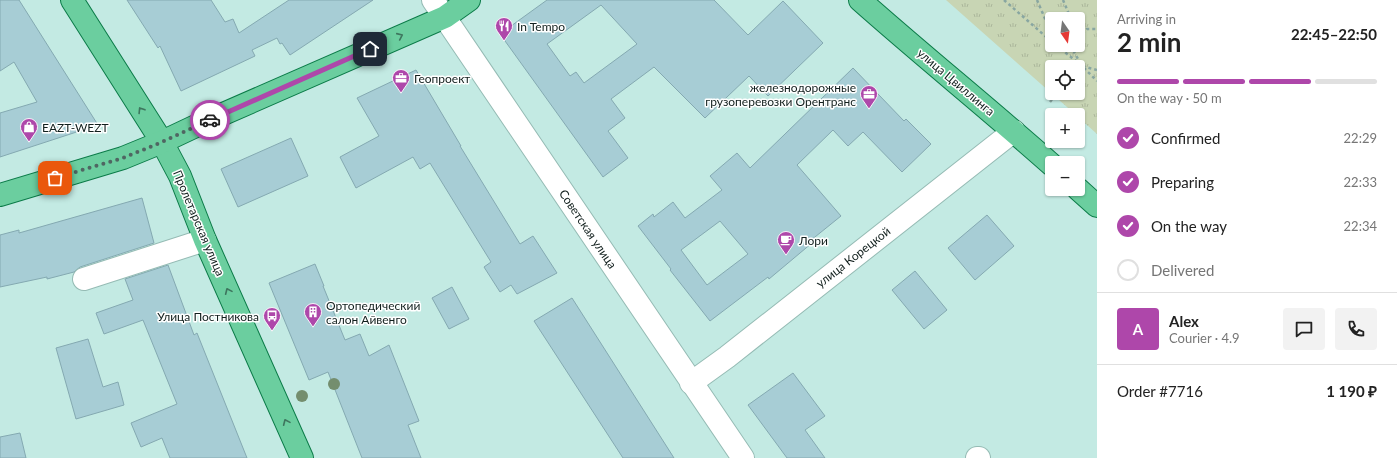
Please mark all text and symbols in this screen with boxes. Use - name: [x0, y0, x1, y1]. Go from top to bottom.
- text: Arriving in: [1117, 11, 1176, 27]
- north arrow: [1045, 12, 1085, 52]
- map controls: [1045, 12, 1085, 196]
- restaurant icon: In Tempo: [494, 16, 514, 41]
- place label: In Tempo: [517, 19, 565, 34]
- text: 22:45–22:50: [1291, 25, 1377, 43]
- text: 2 min: [1117, 26, 1181, 58]
- pin: [353, 32, 387, 66]
- one-way arrow: [396, 33, 403, 41]
- icon: home: [359, 38, 381, 60]
- street label: улица Цвиллинга: [914, 45, 998, 119]
- button: locate: [1045, 60, 1085, 100]
- office icon: Геопроект: [391, 68, 411, 93]
- place label: Геопроект: [414, 71, 470, 86]
- place label: железнодорожные грузоперевозки Орентранс: [705, 80, 856, 109]
- office icon: железнодорожные грузоперевозки Орентранс: [859, 84, 879, 109]
- text: On the way · 50 m: [1117, 90, 1222, 106]
- courier: [190, 100, 230, 140]
- one-way arrow: [139, 107, 146, 114]
- button: +: [1045, 108, 1085, 148]
- icon: car: [199, 109, 221, 131]
- shop icon: EAZT-WEZT: [19, 117, 39, 142]
- place label: EAZT-WEZT: [42, 120, 109, 135]
- icon: check: [1117, 127, 1139, 149]
- text: Confirmed: [1151, 129, 1220, 147]
- text: 22:29: [1344, 130, 1377, 146]
- button: −: [1045, 156, 1085, 196]
- pin: [38, 161, 72, 195]
- icon: bag: [44, 167, 66, 189]
- street label: Пролетарская улица: [170, 168, 228, 278]
- icon: check: [1117, 171, 1139, 193]
- text: Preparing: [1151, 173, 1214, 191]
- text: 22:33: [1344, 174, 1377, 190]
- street label: Советская улица: [556, 187, 620, 272]
- icon: check: [1117, 215, 1139, 237]
- text: On the way: [1151, 217, 1227, 235]
- text: 22:34: [1344, 218, 1377, 234]
- street label: улица Корецкой: [813, 223, 893, 291]
- cafe icon: Лори: [776, 230, 796, 255]
- place label: Лори: [798, 233, 828, 248]
- text: Delivered: [1151, 261, 1214, 279]
- one-way arrow: [225, 287, 233, 295]
- place label: Ортопедический салон Айвенго: [326, 298, 420, 327]
- building icon: Ортопедический салон Айвенго: [303, 302, 323, 327]
- bus stop icon: Улица Постникова: [262, 306, 282, 331]
- button: chat: [1283, 308, 1325, 350]
- button: phone: [1335, 308, 1377, 350]
- place label: Улица Постникова: [157, 309, 259, 324]
- text: Alex: [1169, 312, 1199, 330]
- text: A: [1133, 320, 1143, 338]
- text: Courier · 4.9: [1169, 330, 1240, 346]
- text: Order #7716: [1117, 382, 1203, 400]
- text: 1 190 ₽: [1326, 382, 1377, 400]
- one-way arrow: [283, 419, 291, 427]

